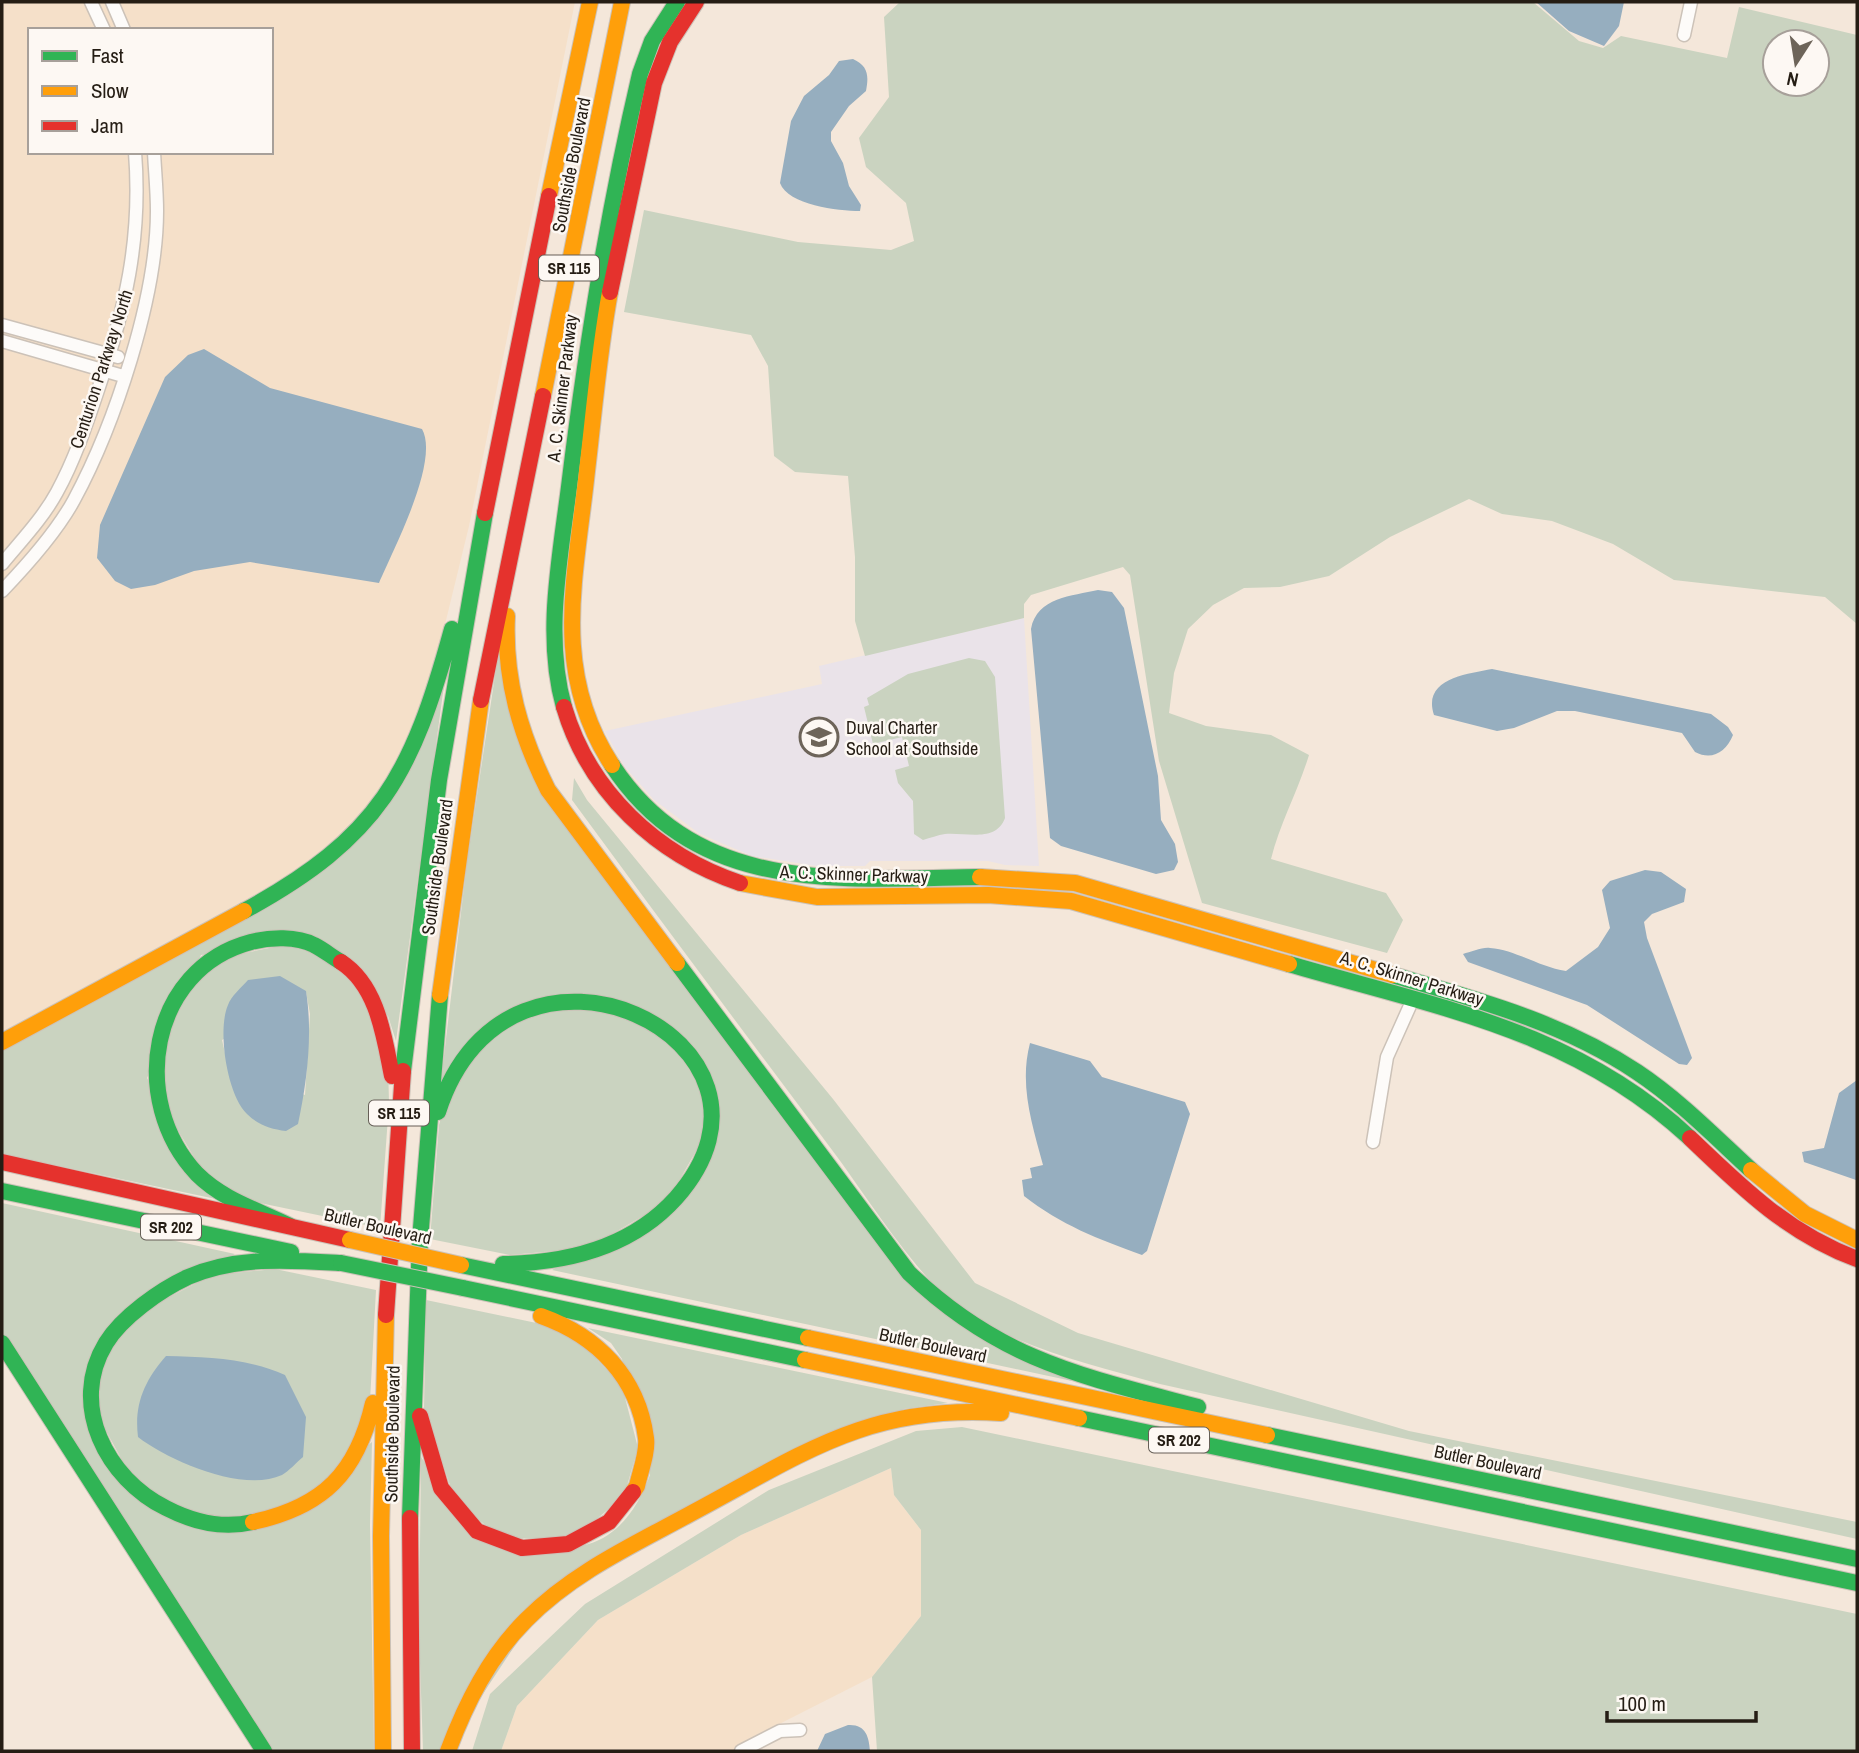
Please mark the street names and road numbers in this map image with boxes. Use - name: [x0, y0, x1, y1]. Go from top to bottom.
- street label: Southside Boulevard: [546, 95, 596, 235]
- road number: SR 115: [539, 256, 599, 280]
- street label: Centurion Parkway North: [64, 286, 138, 452]
- street label: A. C. Skinner Parkway: [540, 312, 584, 464]
- street label: Southside Boulevard: [415, 797, 459, 937]
- street label: A. C. Skinner Parkway: [778, 859, 929, 889]
- street label: A. C. Skinner Parkway: [1336, 944, 1487, 1012]
- road number: SR 115: [369, 1100, 429, 1126]
- street label: Butler Boulevard: [322, 1202, 434, 1250]
- road number: SR 202: [141, 1214, 201, 1240]
- street label: Butler Boulevard: [877, 1321, 989, 1369]
- street label: Southside Boulevard: [378, 1365, 406, 1503]
- road number: SR 202: [1149, 1428, 1209, 1452]
- street label: Butler Boulevard: [1432, 1438, 1544, 1486]

